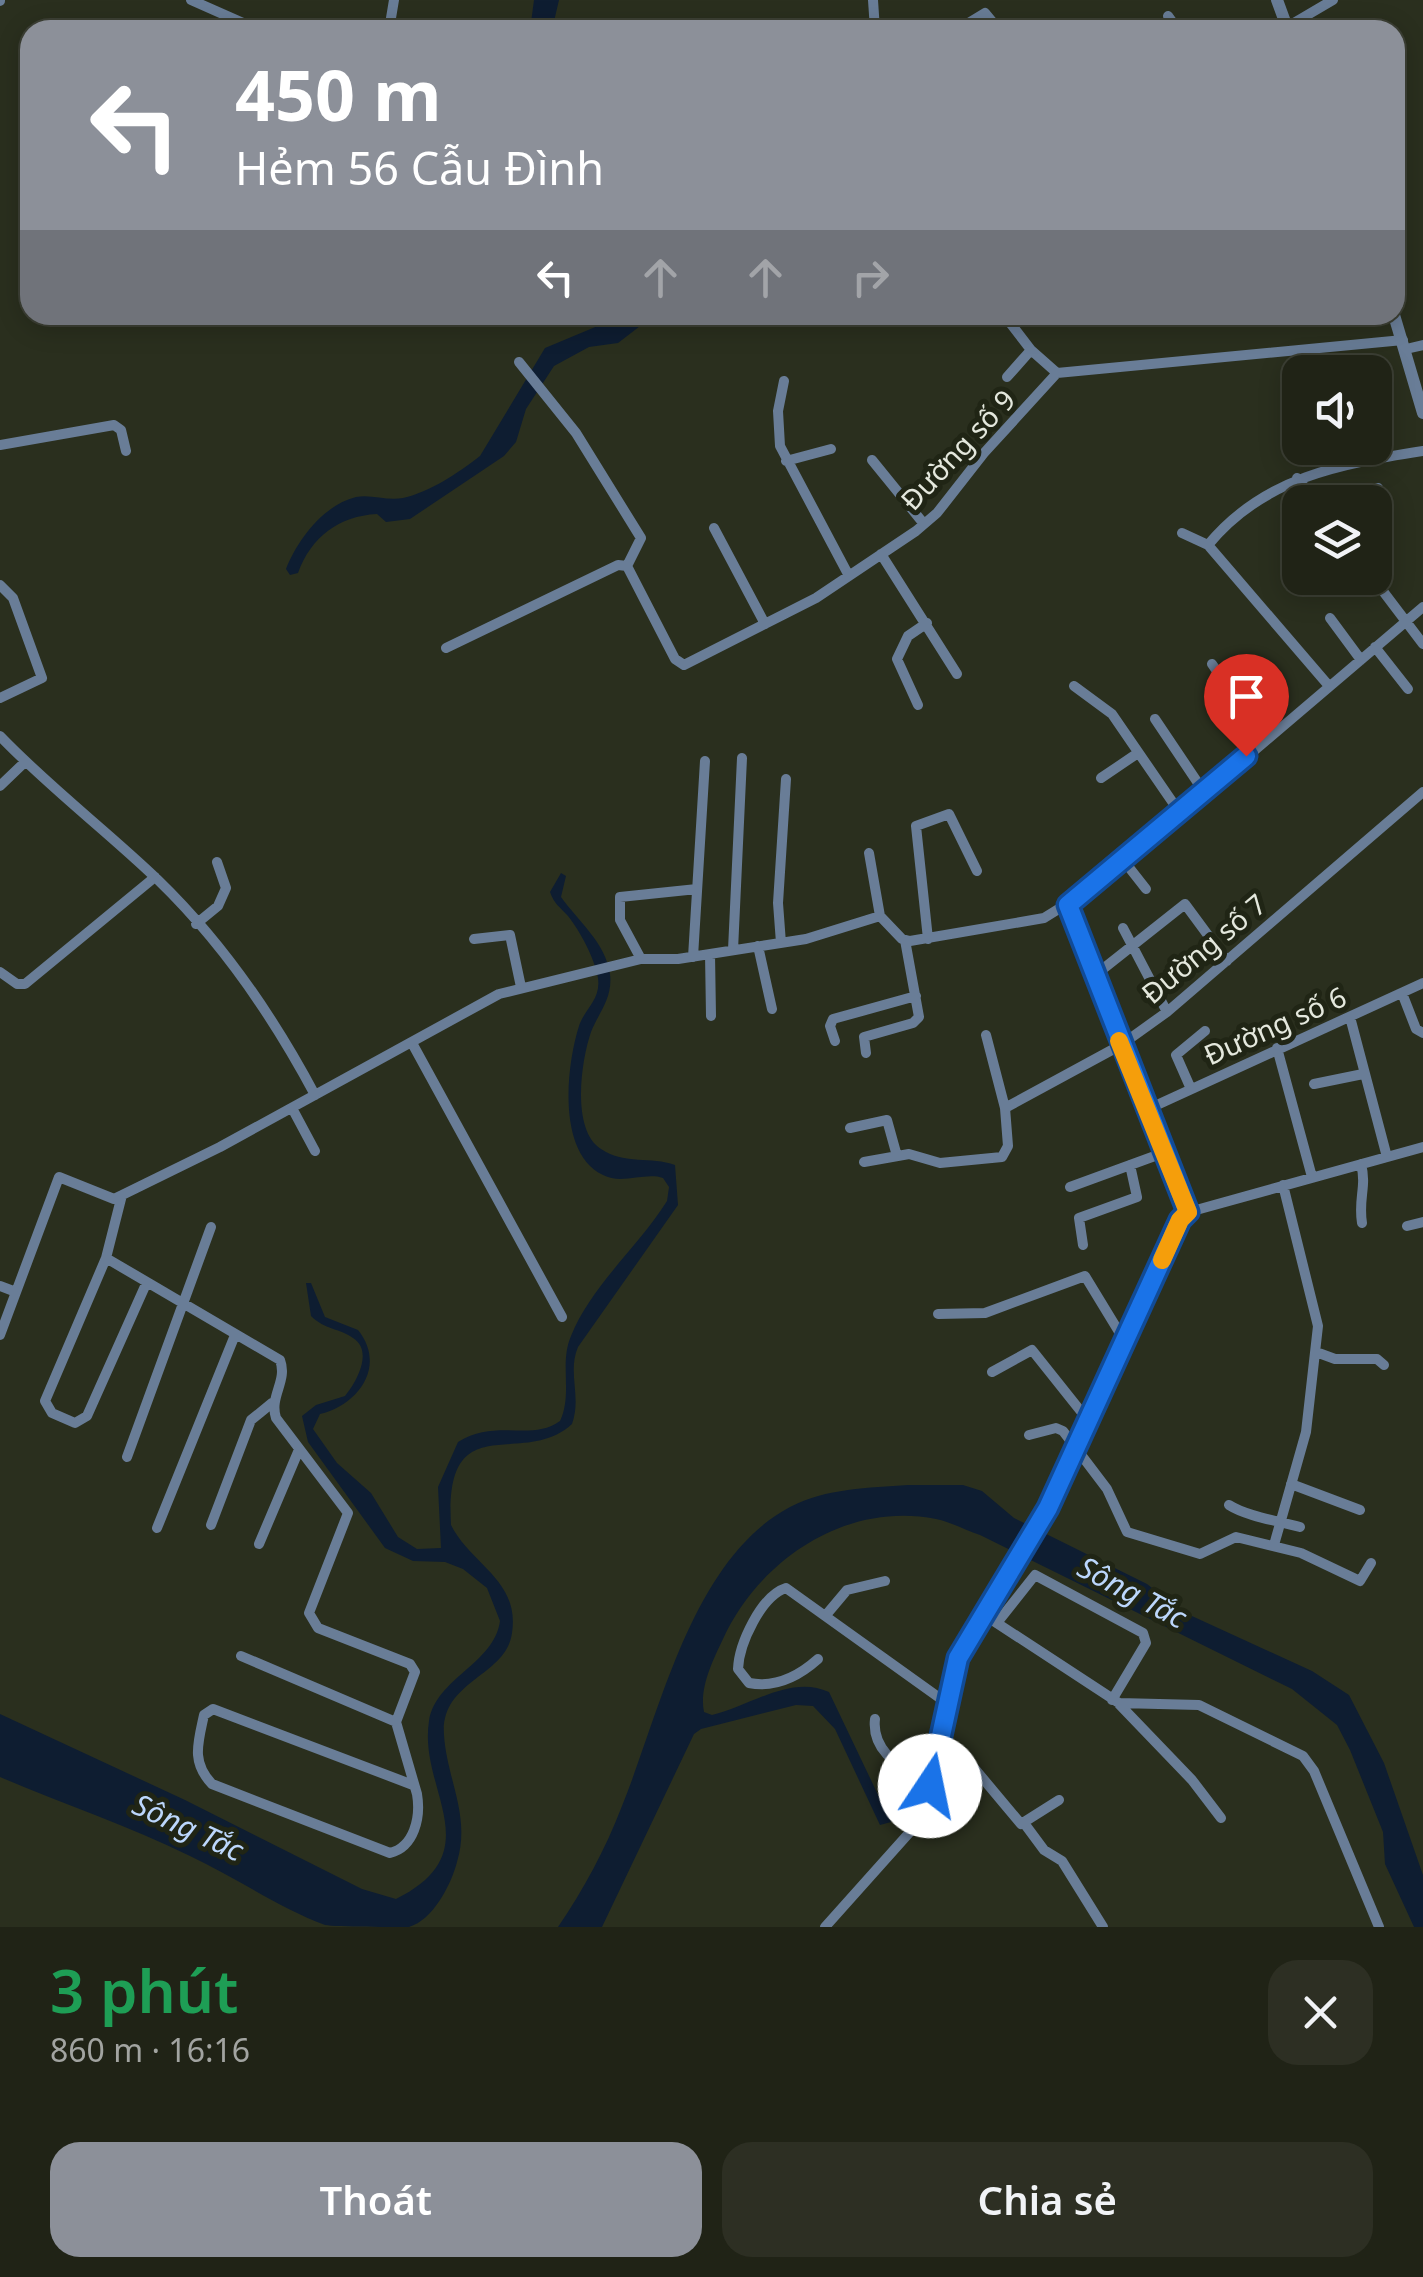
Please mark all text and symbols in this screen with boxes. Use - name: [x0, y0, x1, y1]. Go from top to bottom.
- text: 450 m: [235, 46, 442, 142]
- icon: left: [70, 60, 200, 190]
- text: Hẻm 56 Cẫu Đình: [235, 137, 604, 198]
- icon: left: [528, 250, 583, 305]
- icon: ahead: [633, 250, 688, 305]
- icon: ahead: [738, 250, 793, 305]
- icon: right: [843, 250, 898, 305]
- map controls: [1282, 355, 1392, 595]
- button: sound: [1282, 355, 1392, 465]
- street label: Đường số 9: [892, 381, 1023, 518]
- button: layers: [1282, 485, 1392, 595]
- pin: [1204, 654, 1289, 757]
- icon: arrive: [1219, 669, 1274, 724]
- street label: Đường số 7: [1133, 885, 1274, 1012]
- street label: Đường số 6: [1197, 977, 1352, 1073]
- water label: Sông Tắc: [1071, 1546, 1195, 1638]
- position arrow: [878, 1734, 982, 1838]
- water label: Sông Tắc: [127, 1783, 251, 1870]
- text: 3 phút: [50, 1949, 238, 2031]
- button: close: [1268, 1960, 1373, 2065]
- text: 860 m · 16:16: [50, 2028, 250, 2071]
- button: Thoát: [50, 2142, 702, 2257]
- button: Chia sẻ: [722, 2142, 1373, 2257]

